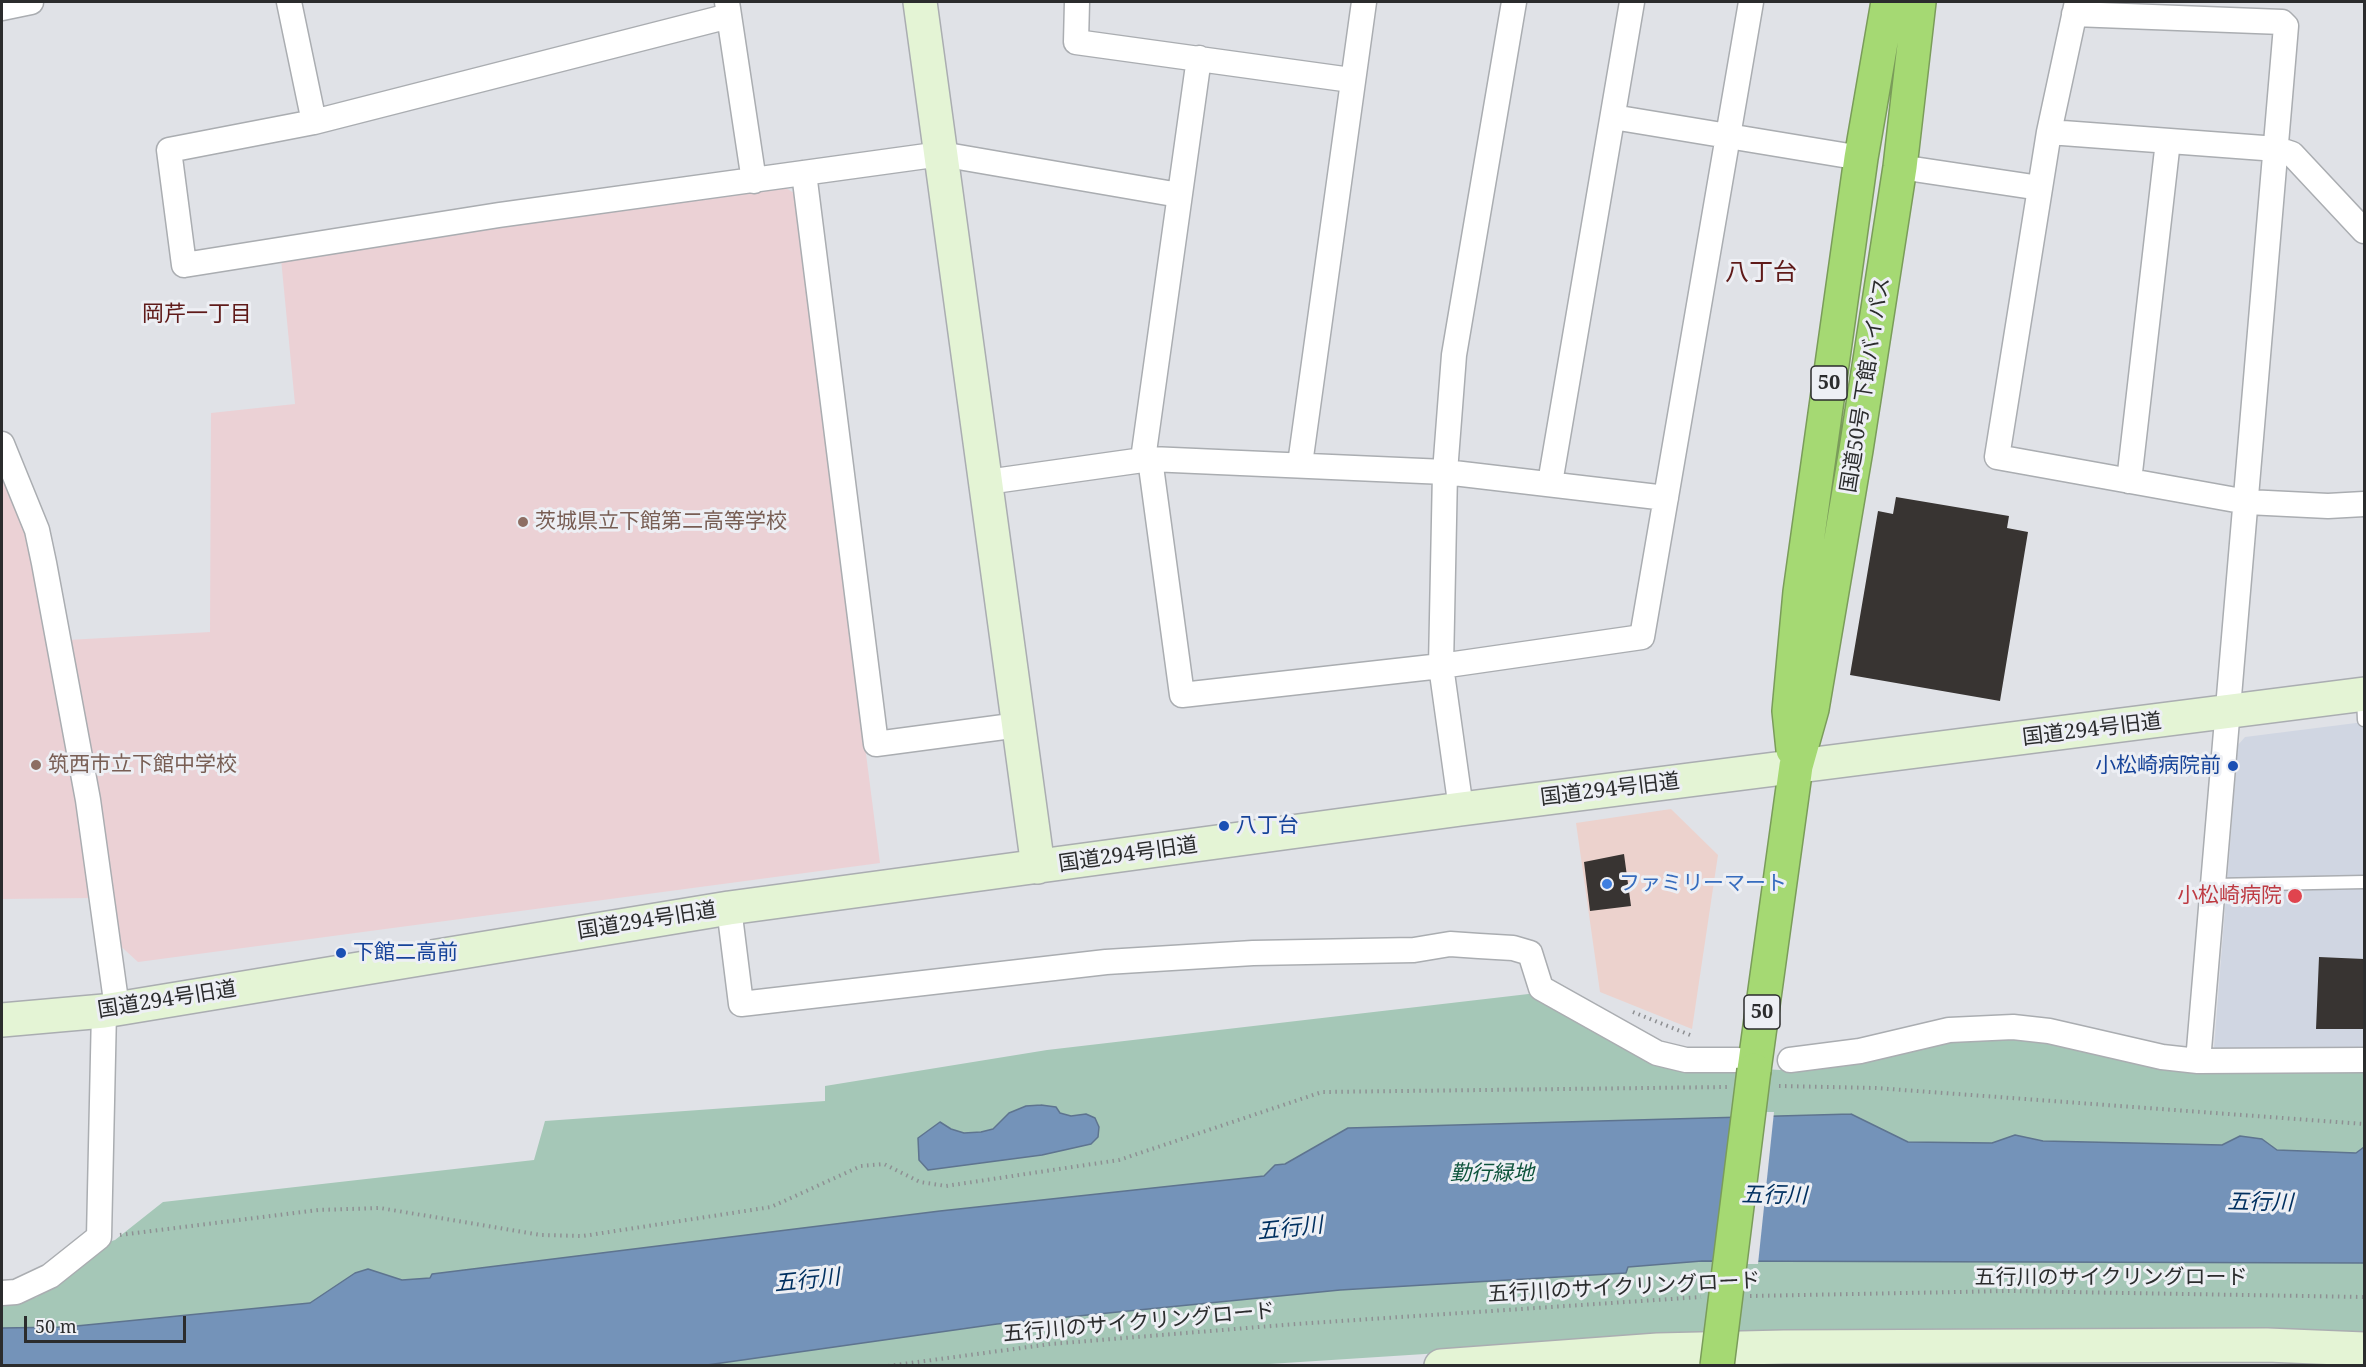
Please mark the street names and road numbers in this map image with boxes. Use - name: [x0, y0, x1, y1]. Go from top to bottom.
- street label: 国道50号 下館バイパス: [1837, 275, 1895, 495]
- road number: 50: [1811, 366, 1847, 400]
- street label: 国道294号旧道: [2021, 709, 2163, 751]
- street label: 国道294号旧道: [1539, 769, 1681, 811]
- street label: 国道294号旧道: [1057, 833, 1199, 877]
- street label: 国道294号旧道: [576, 898, 718, 944]
- street label: 国道294号旧道: [96, 977, 238, 1023]
- road number: 50: [1744, 995, 1780, 1029]
- street label: 五行川のサイクリングロード: [1975, 1265, 2247, 1291]
- street label: 五行川のサイクリングロード: [1487, 1268, 1761, 1308]
- street label: 五行川のサイクリングロード: [1002, 1299, 1276, 1347]

